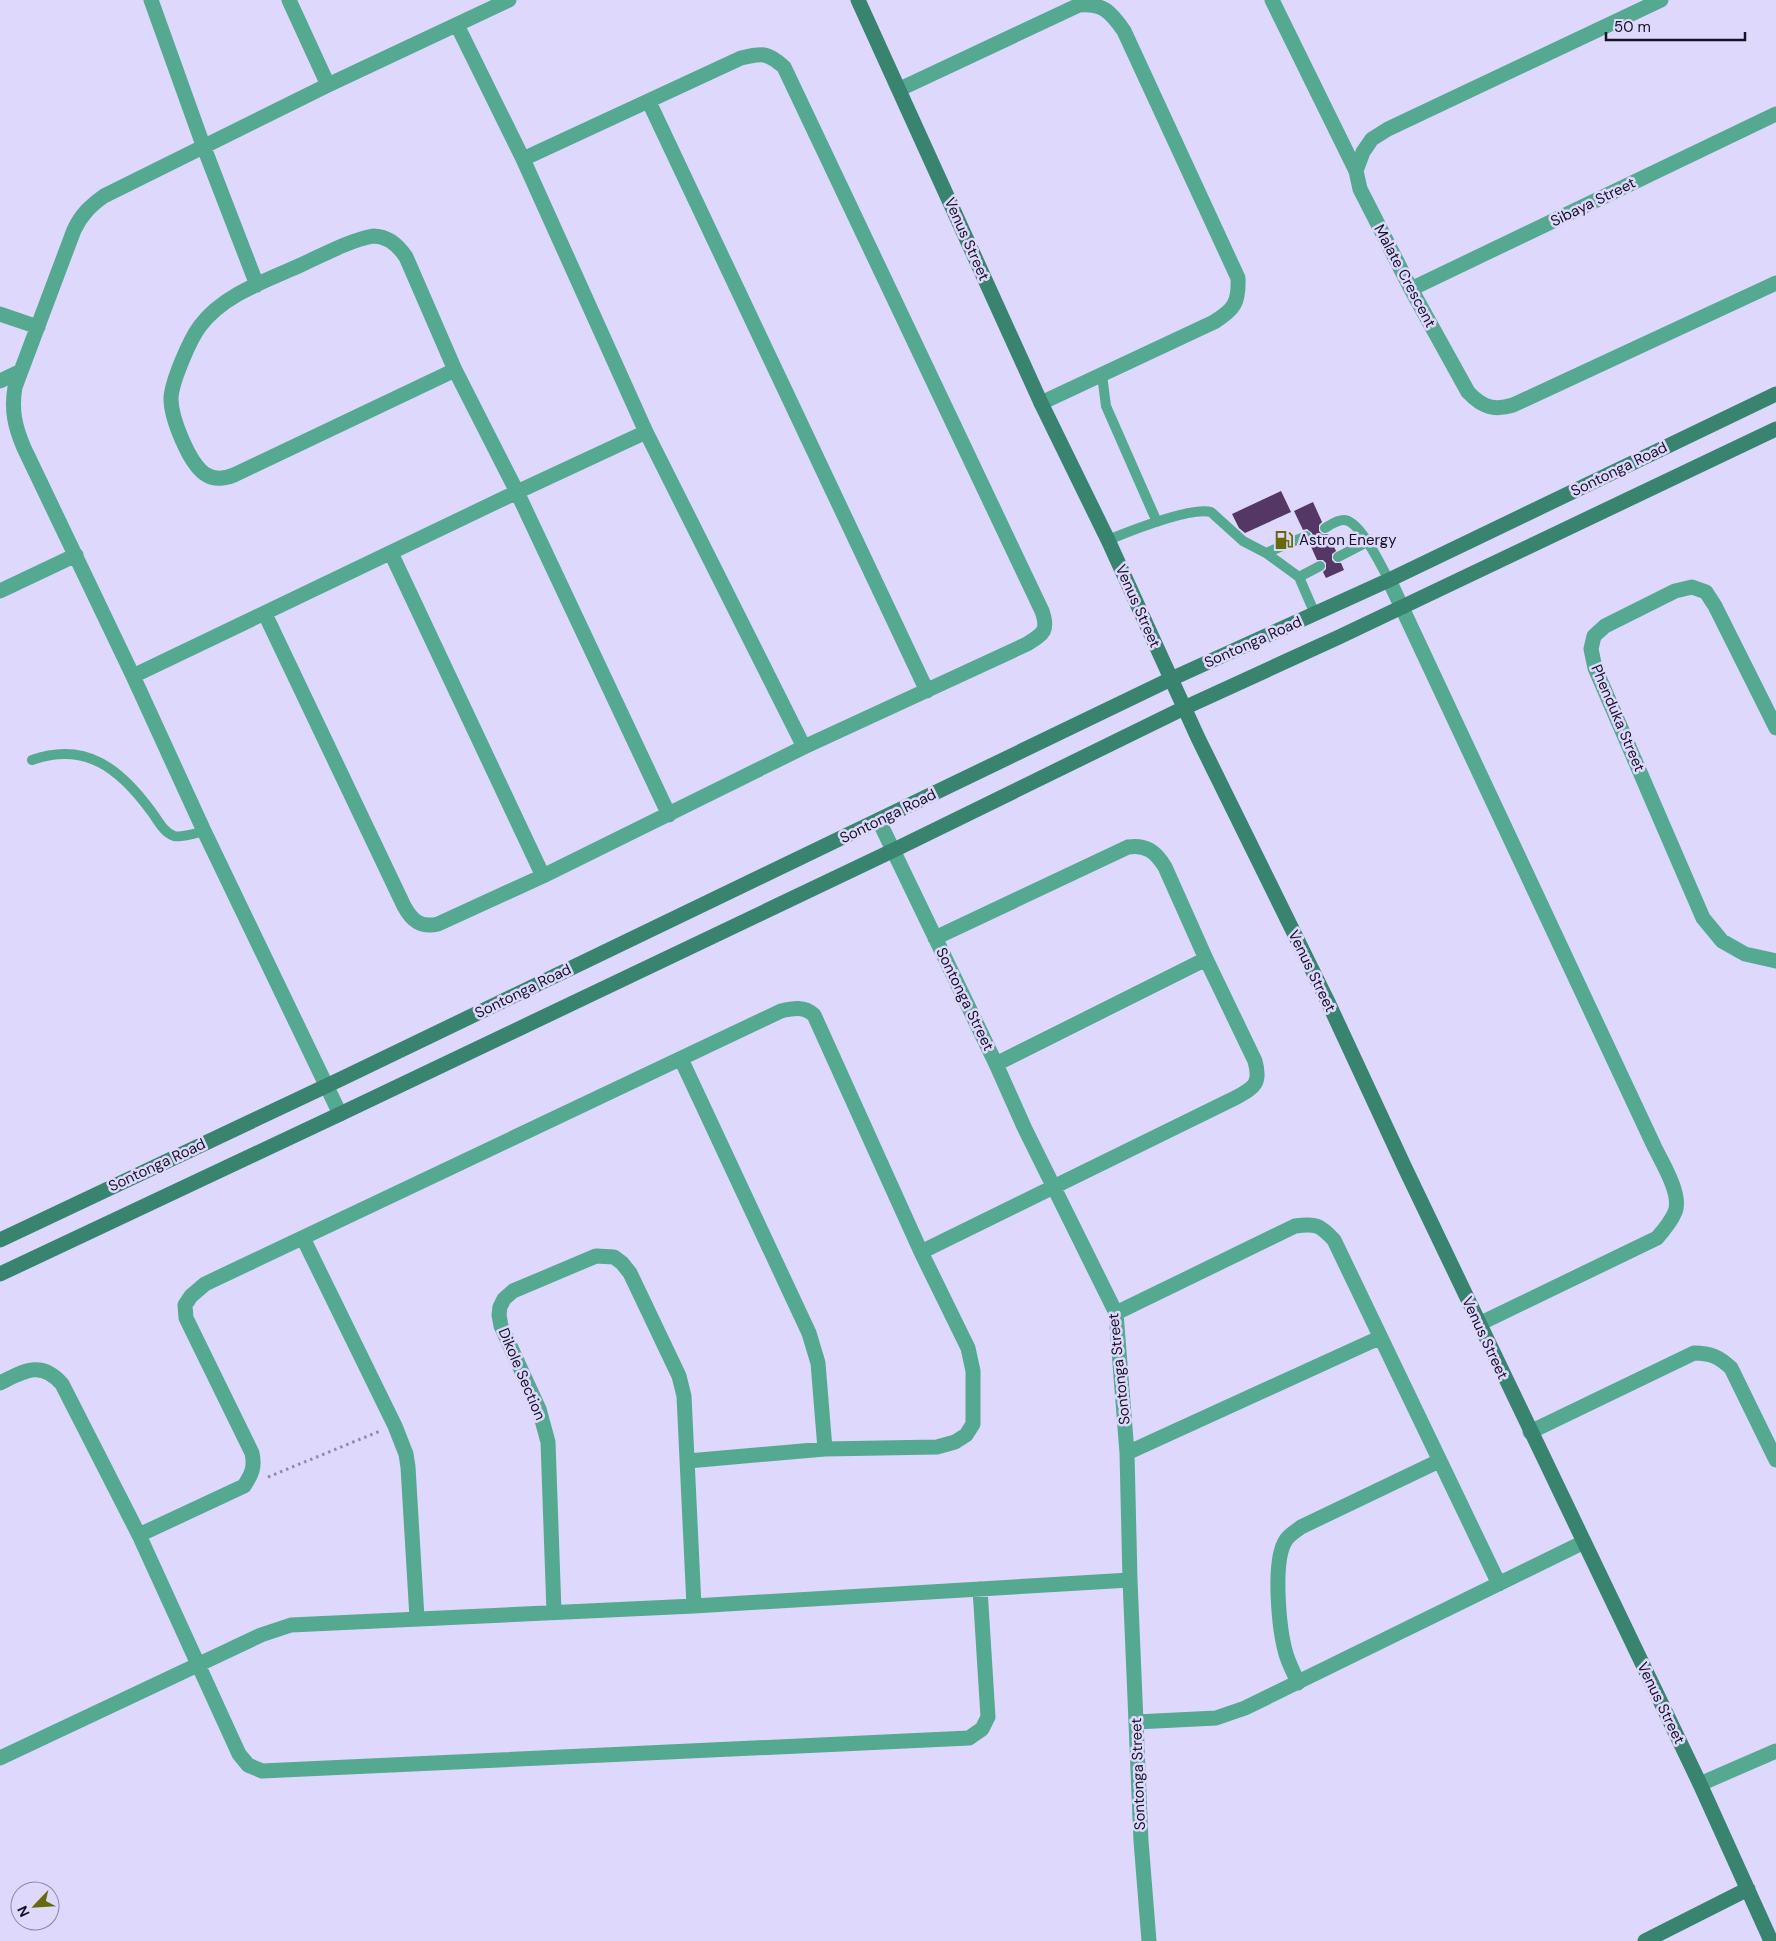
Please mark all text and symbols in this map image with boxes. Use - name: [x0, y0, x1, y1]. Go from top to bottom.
- scale bar: [1606, 10, 1745, 42]
- text: 50 m: [1614, 17, 1651, 37]
- street label: Sibaya Street: [1547, 173, 1639, 231]
- street label: Venus Street: [940, 194, 994, 284]
- street label: Malate Crescent: [1369, 221, 1441, 331]
- street label: Sontonga Road: [1568, 437, 1670, 501]
- fuel station icon: Astron Energy: [1273, 529, 1295, 551]
- place label: Astron Energy: [1299, 530, 1397, 550]
- street label: Venus Street: [1111, 561, 1165, 651]
- street label: Sontonga Road: [1201, 612, 1305, 672]
- street label: Phenduka Street: [1586, 661, 1650, 775]
- street label: Sontonga Road: [837, 784, 939, 848]
- street label: Venus Street: [1284, 927, 1341, 1015]
- street label: Sontonga Street: [931, 944, 999, 1054]
- street label: Sontonga Road: [472, 959, 574, 1023]
- street label: Sontonga Road: [105, 1134, 209, 1196]
- street label: Venus Street: [1457, 1294, 1513, 1383]
- street label: Sontonga Street: [1103, 1312, 1135, 1426]
- street label: Dikole Section: [494, 1325, 550, 1423]
- street label: Venus Street: [1633, 1659, 1690, 1747]
- street label: Sontonga Street: [1126, 1717, 1150, 1831]
- north arrow: [10, 1881, 60, 1931]
- text: N: [13, 1903, 34, 1920]

